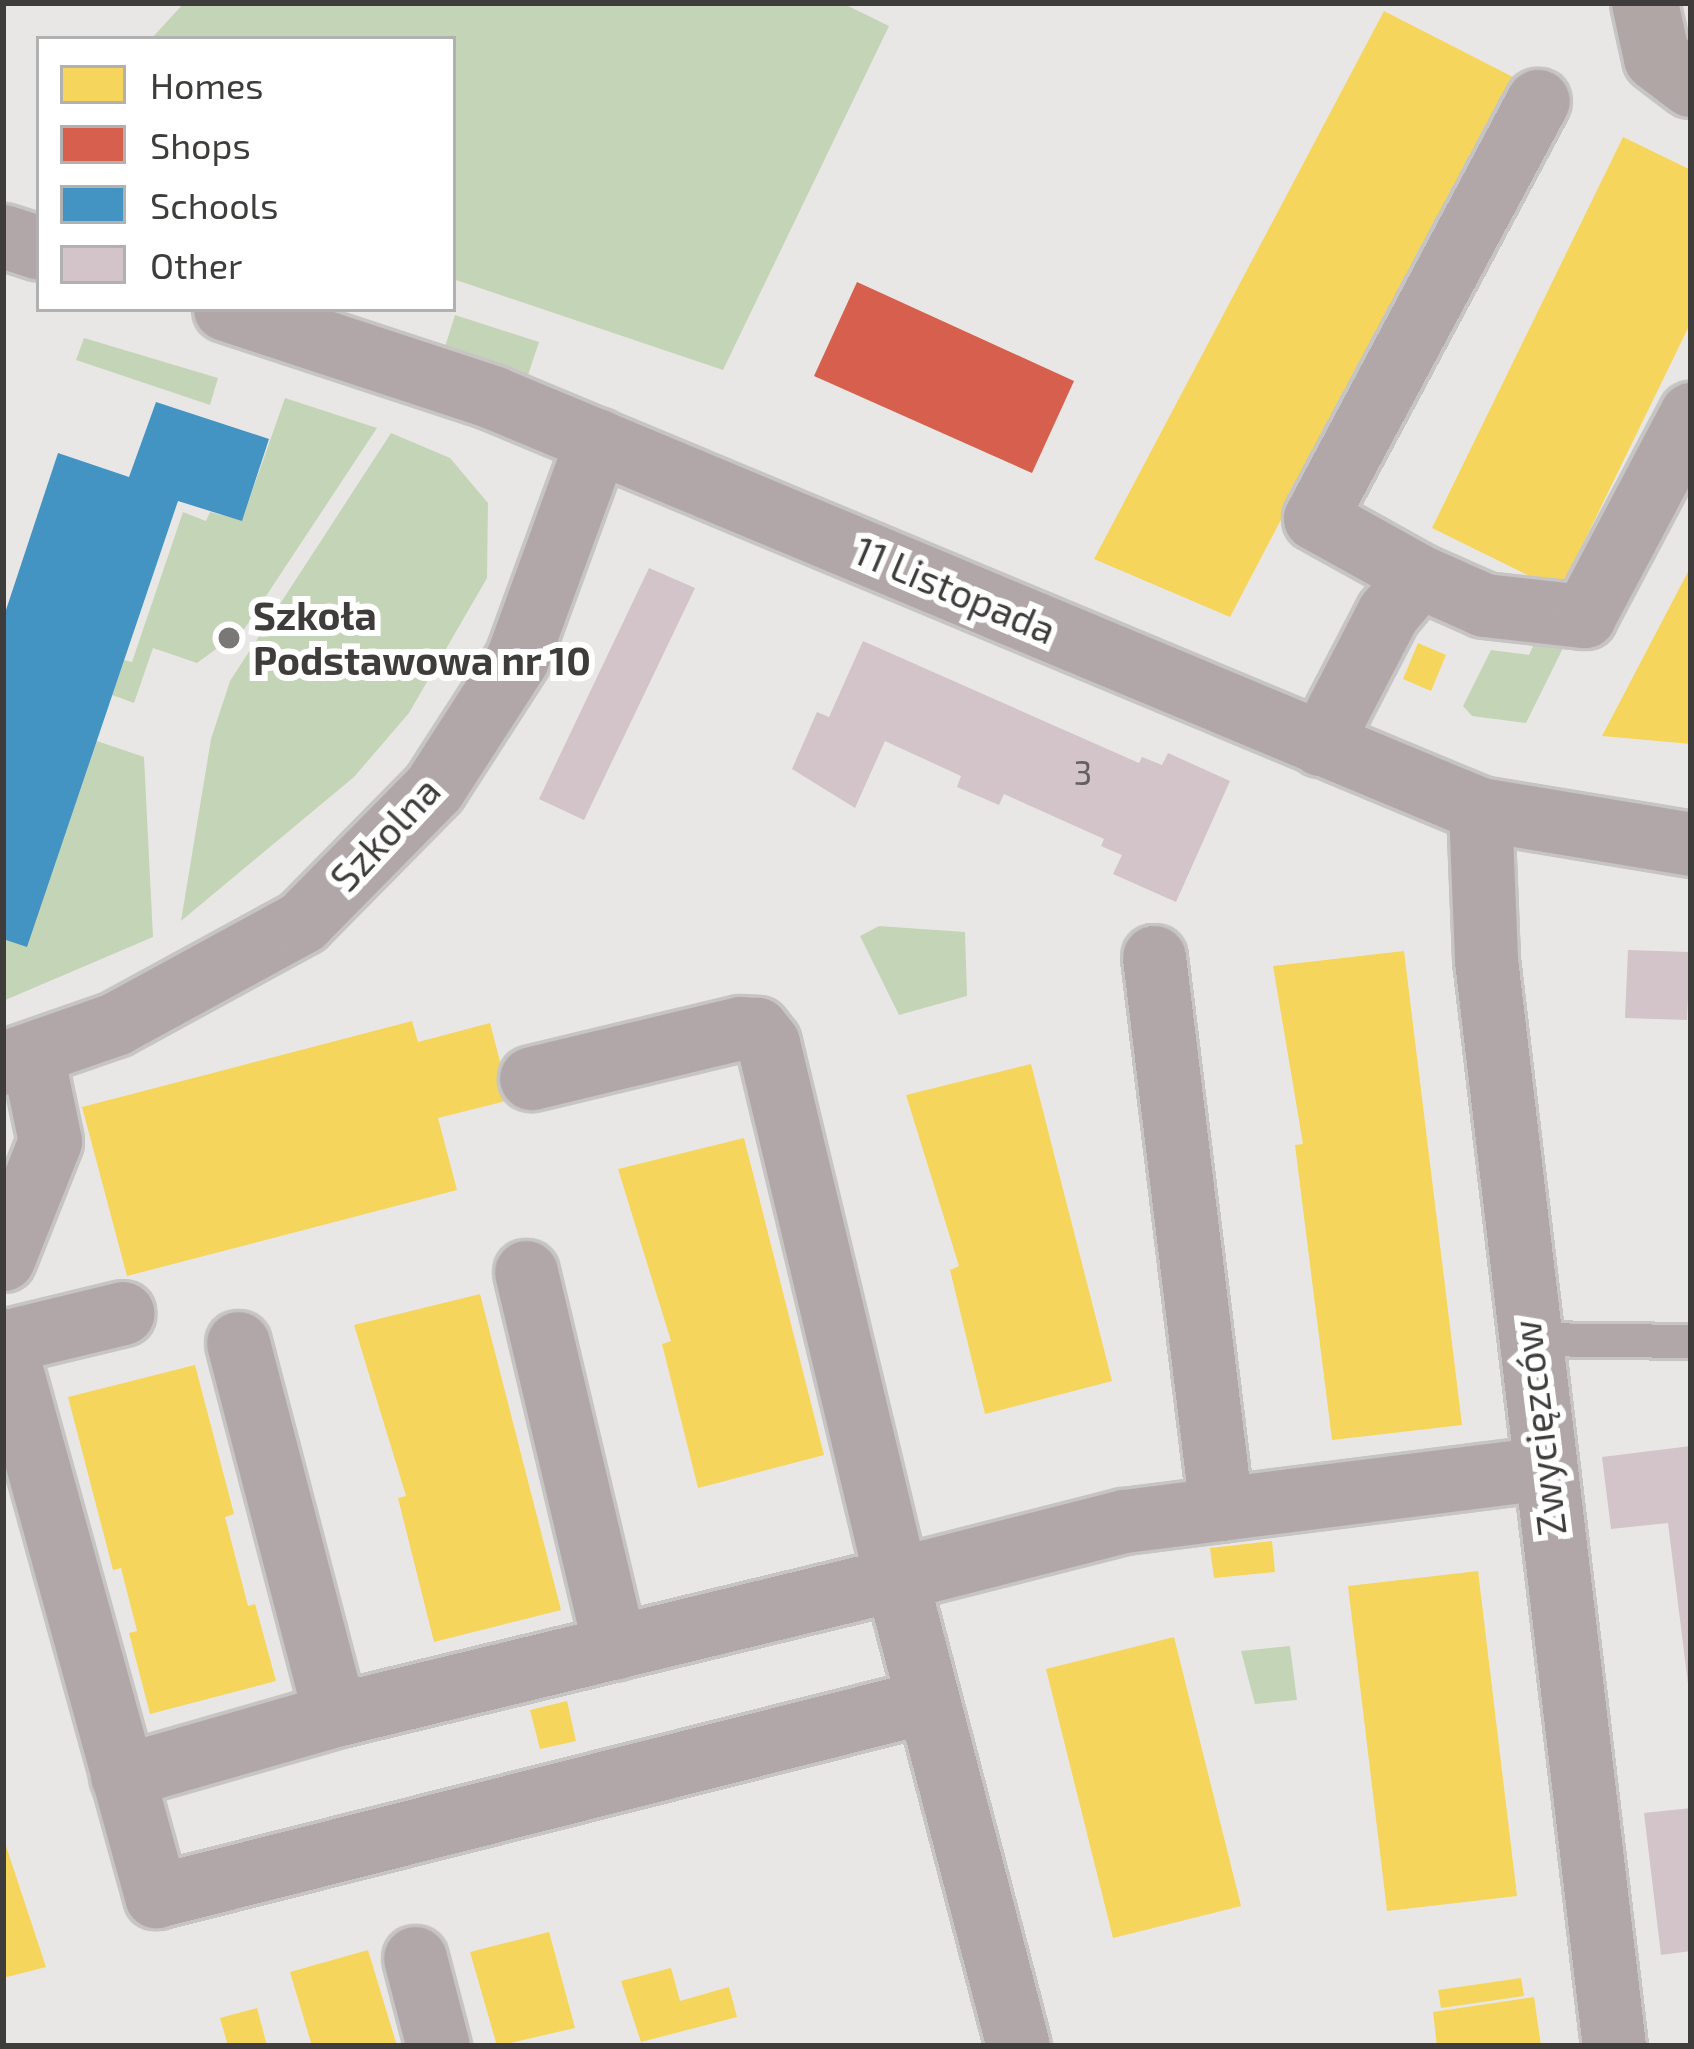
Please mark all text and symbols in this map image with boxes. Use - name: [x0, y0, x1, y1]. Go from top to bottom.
- legend: [36, 36, 456, 312]
- text: Homes: [150, 63, 264, 106]
- text: Shops: [150, 123, 251, 166]
- text: Schools: [150, 183, 279, 226]
- text: Other: [150, 243, 242, 286]
- street label: 11 Listopada: [847, 527, 1063, 653]
- place label: Szkoła Podstawowa nr 10: [253, 593, 592, 684]
- marker: Szkoła Podstawowa nr 10: [216, 625, 242, 651]
- house number: 3: [1074, 753, 1092, 793]
- street label: Szkolna: [321, 767, 449, 901]
- street label: Zwycięzców: [1503, 1318, 1575, 1538]

